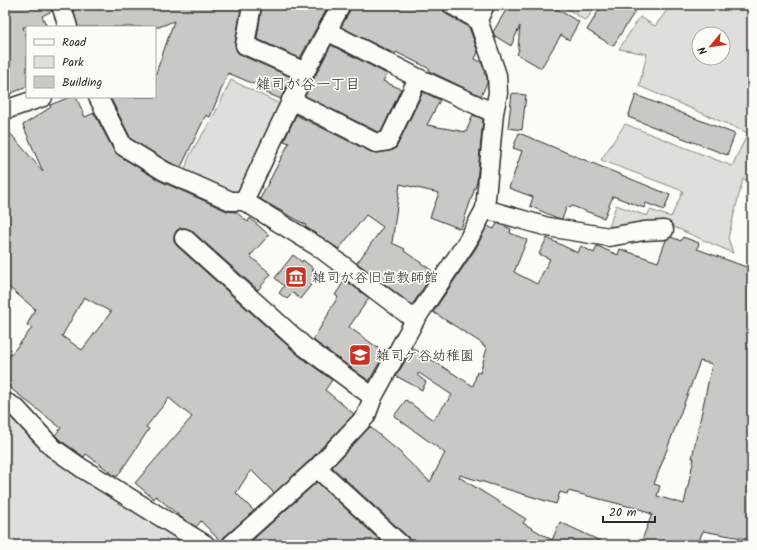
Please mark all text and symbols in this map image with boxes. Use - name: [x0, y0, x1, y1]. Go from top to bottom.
- legend: [26, 26, 156, 98]
- north arrow: [691, 26, 731, 66]
- text: Road: [62, 33, 87, 52]
- text: N: [694, 43, 713, 58]
- text: Park: [62, 53, 84, 72]
- text: Building: [62, 73, 102, 92]
- district label: 雑司が谷一丁目: [255, 73, 361, 97]
- museum icon: 雑司が谷旧宣教師館: [283, 264, 309, 290]
- place label: 雑司が谷旧宣教師館: [312, 267, 438, 289]
- school or university icon: 雑司ケ谷幼稚園: [347, 342, 373, 368]
- place label: 雑司ケ谷幼稚園: [376, 345, 474, 367]
- scale bar: [603, 498, 655, 524]
- text: 20 m: [609, 503, 637, 522]

